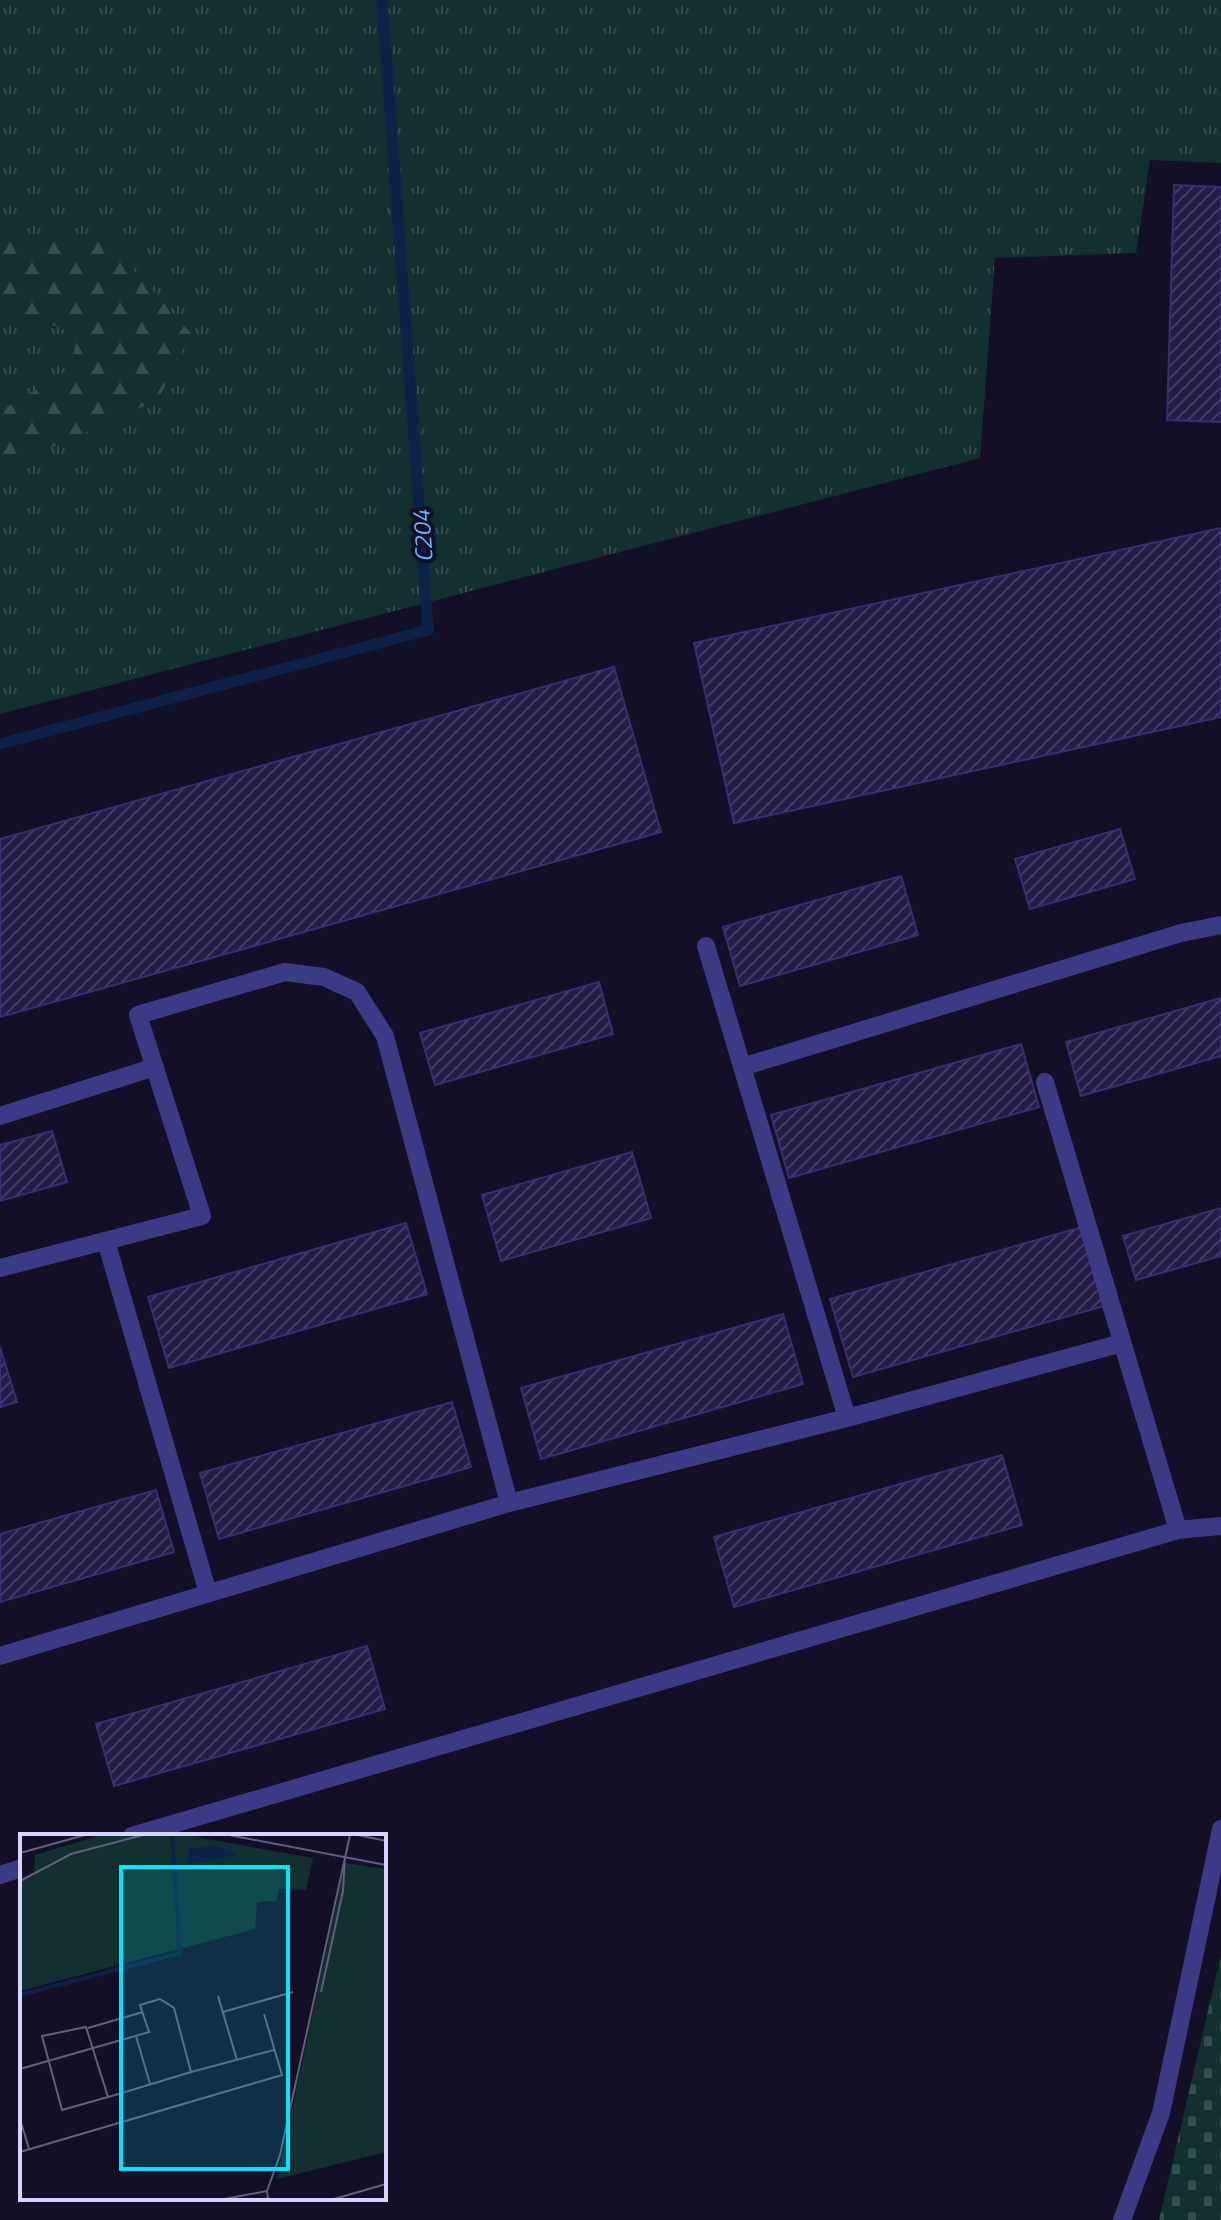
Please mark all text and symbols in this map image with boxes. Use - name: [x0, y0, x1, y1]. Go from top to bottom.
- water label: C204: [402, 508, 442, 563]
- inset map: [20, 1834, 386, 2200]

